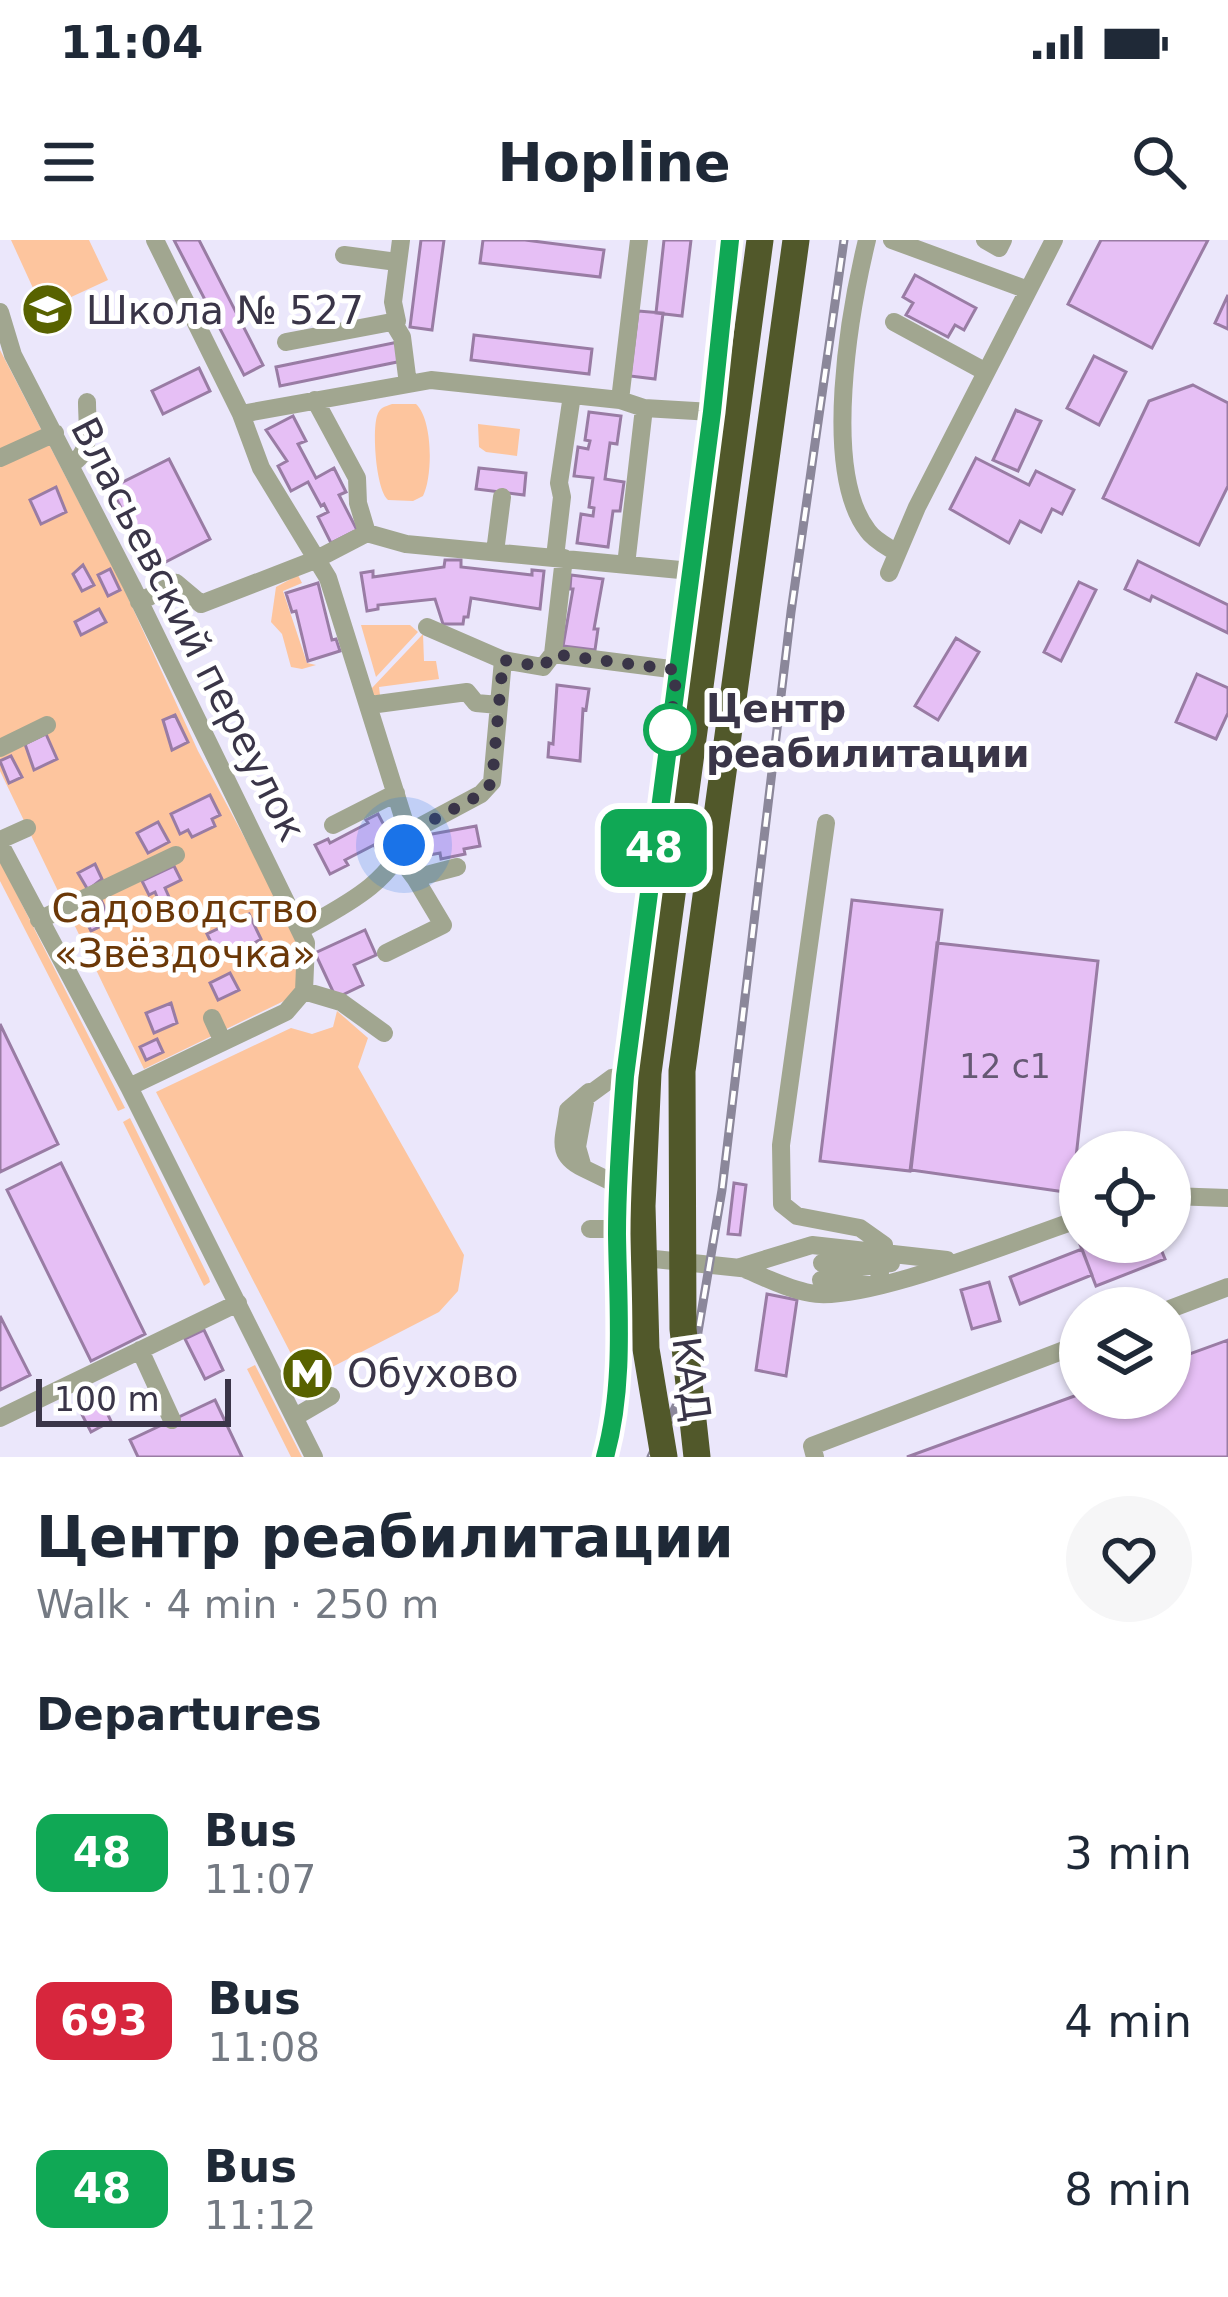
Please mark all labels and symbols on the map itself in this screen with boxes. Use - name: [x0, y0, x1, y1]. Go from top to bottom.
- school or university icon: Школа № 527: [19, 282, 75, 338]
- place label: Школа № 527: [86, 288, 364, 333]
- street label: Власьевский переулок: [62, 410, 315, 848]
- place label: Центр реабилитации: [706, 686, 1030, 776]
- marker: Центр реабилитации: [645, 705, 695, 755]
- line badge: 48: [600, 809, 708, 887]
- your location: [374, 815, 434, 875]
- park label: Садоводство «Звёздочка»: [52, 886, 318, 976]
- house number: 12 с1: [959, 1047, 1051, 1086]
- street label: КАД: [663, 1334, 720, 1424]
- metro station icon: Обухово: [280, 1345, 336, 1401]
- place label: Обухово: [347, 1351, 519, 1396]
- scale bar: [36, 1373, 231, 1426]

